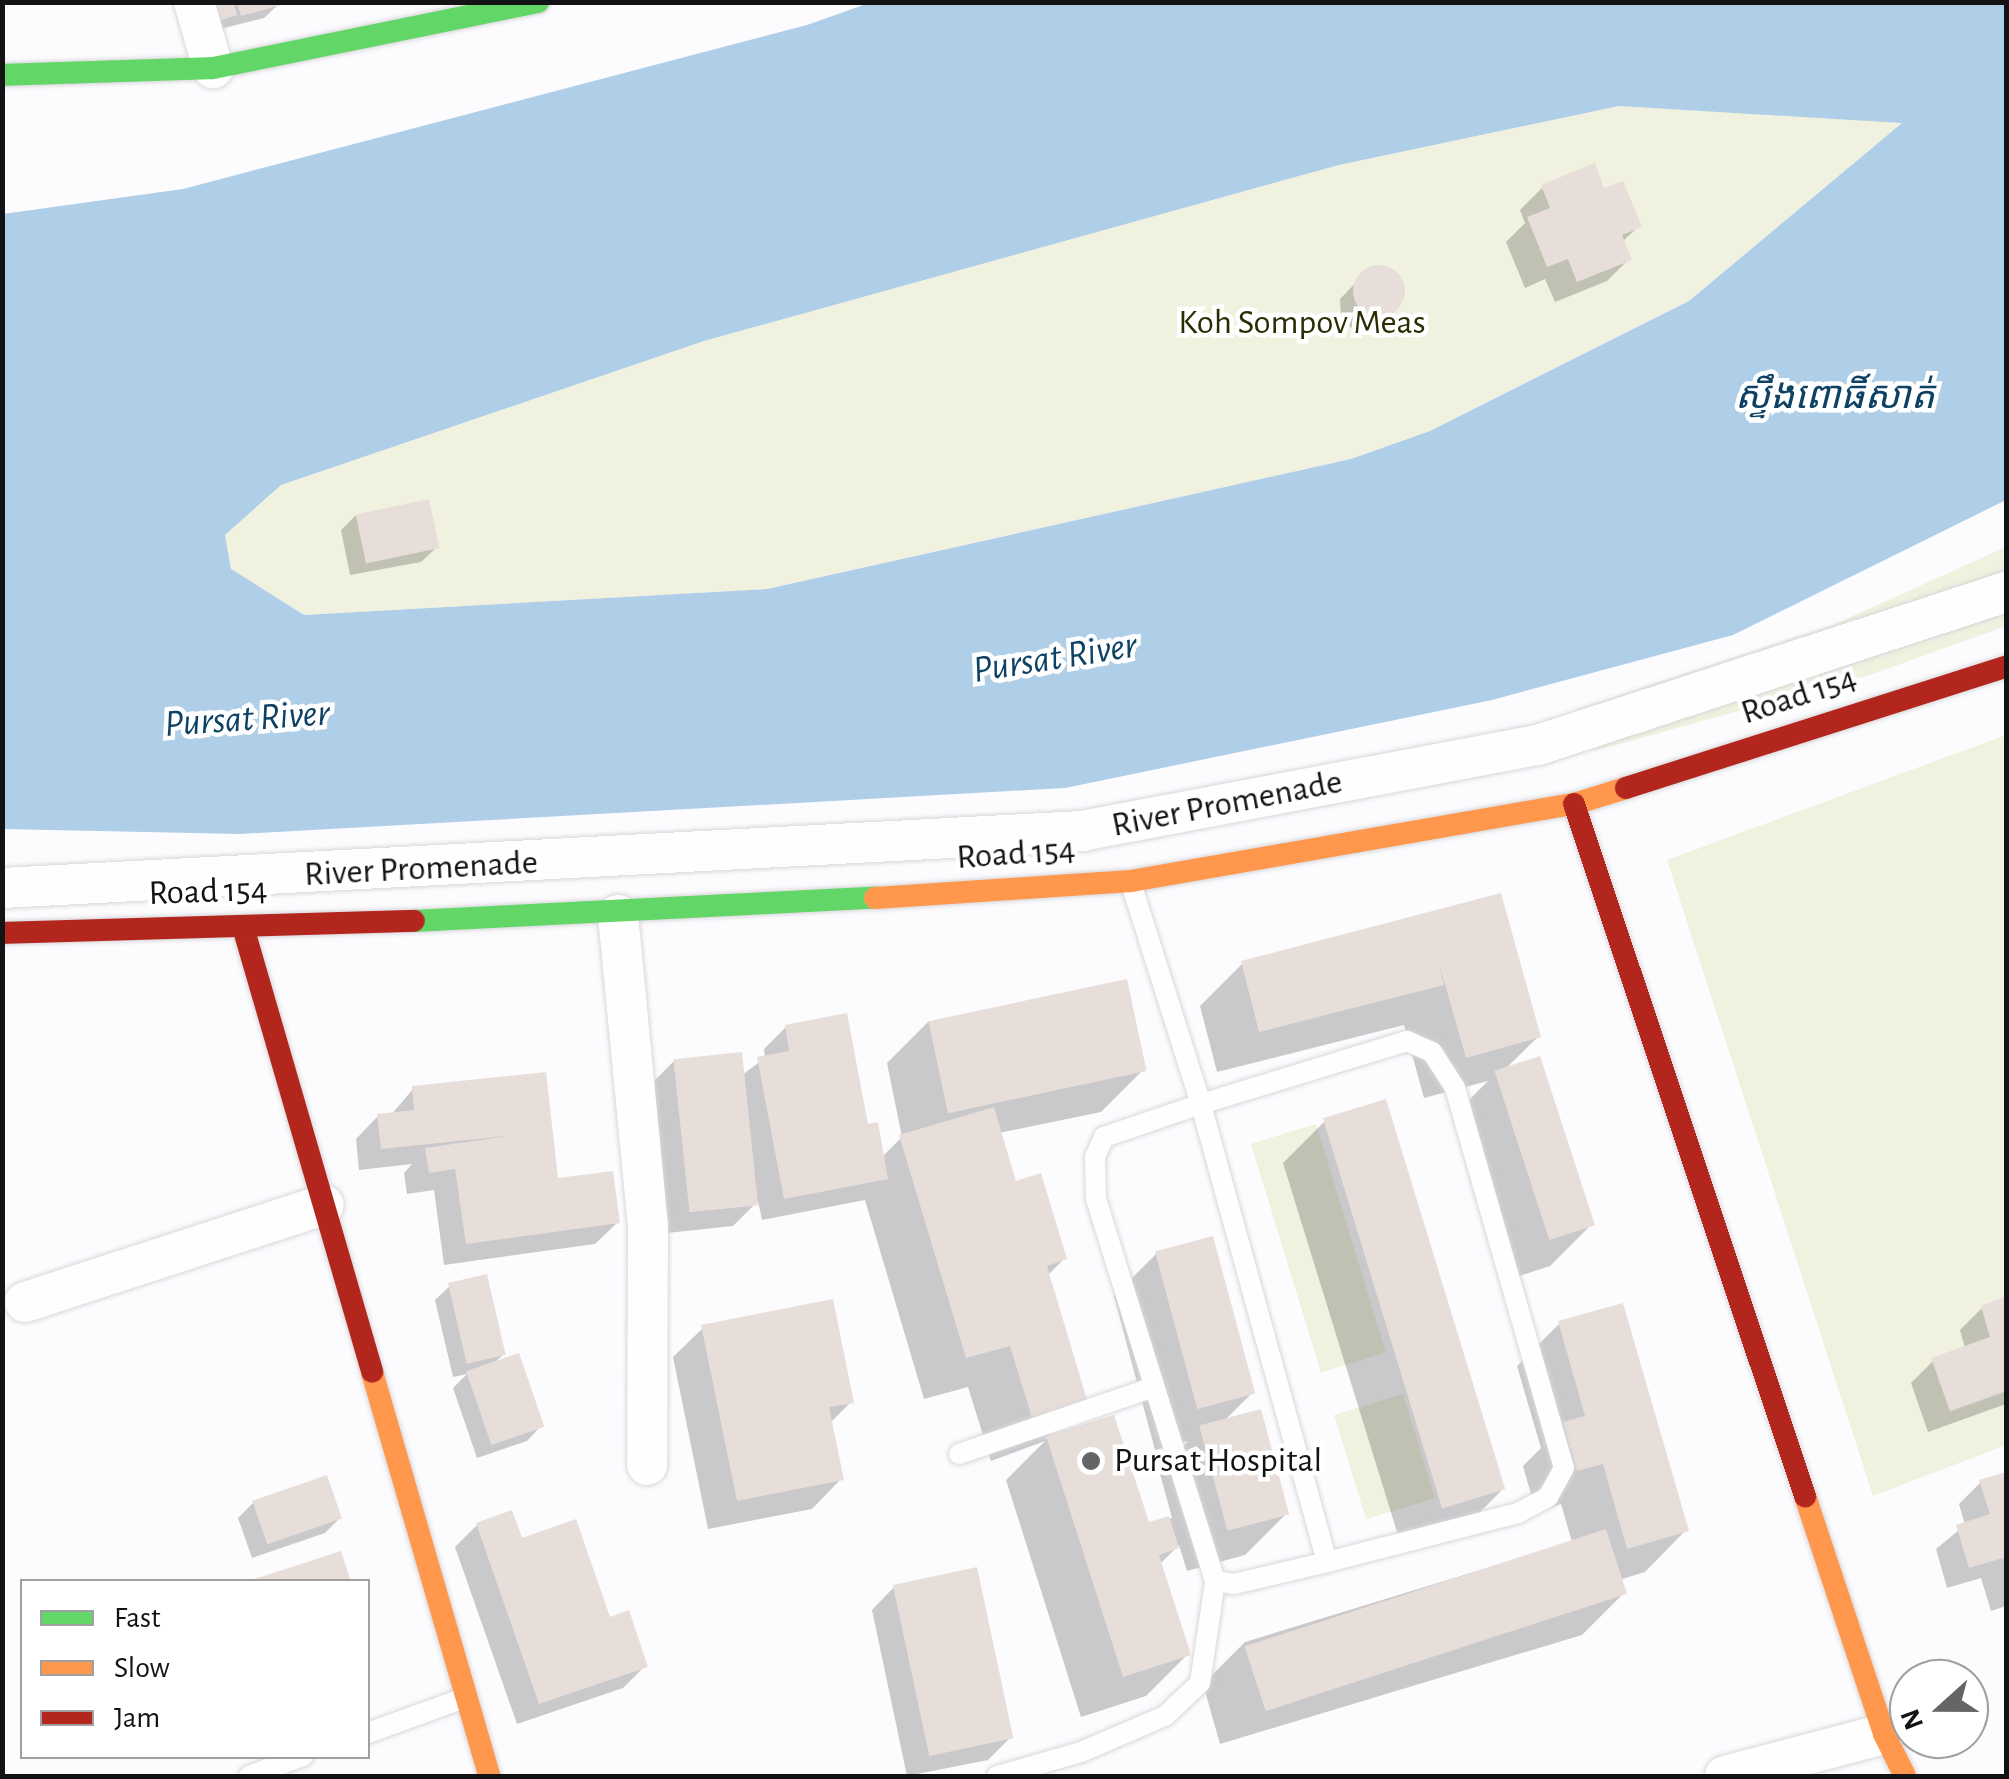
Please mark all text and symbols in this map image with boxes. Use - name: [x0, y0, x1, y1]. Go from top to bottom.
- park label: Koh Sompov Meas: [1178, 302, 1426, 344]
- water label: ស្ទឹងពោធិ៍សាត់: [1735, 375, 1935, 421]
- water label: Pursat River: [970, 624, 1140, 694]
- street label: Road 154: [1736, 658, 1862, 734]
- water label: Pursat River: [163, 691, 331, 749]
- street label: River Promenade: [1108, 761, 1346, 847]
- street label: Road 154: [955, 829, 1077, 879]
- street label: River Promenade: [303, 842, 539, 896]
- street label: Road 154: [148, 869, 268, 915]
- place label: Pursat Hospital: [1114, 1440, 1322, 1482]
- marker: Pursat Hospital: [1078, 1448, 1104, 1474]
- legend: [20, 1579, 370, 1759]
- text: Fast: [114, 1603, 161, 1633]
- text: Slow: [114, 1653, 170, 1683]
- north arrow: [1889, 1659, 1989, 1759]
- text: Jam: [114, 1703, 160, 1733]
- text: N: [1896, 1705, 1929, 1733]

